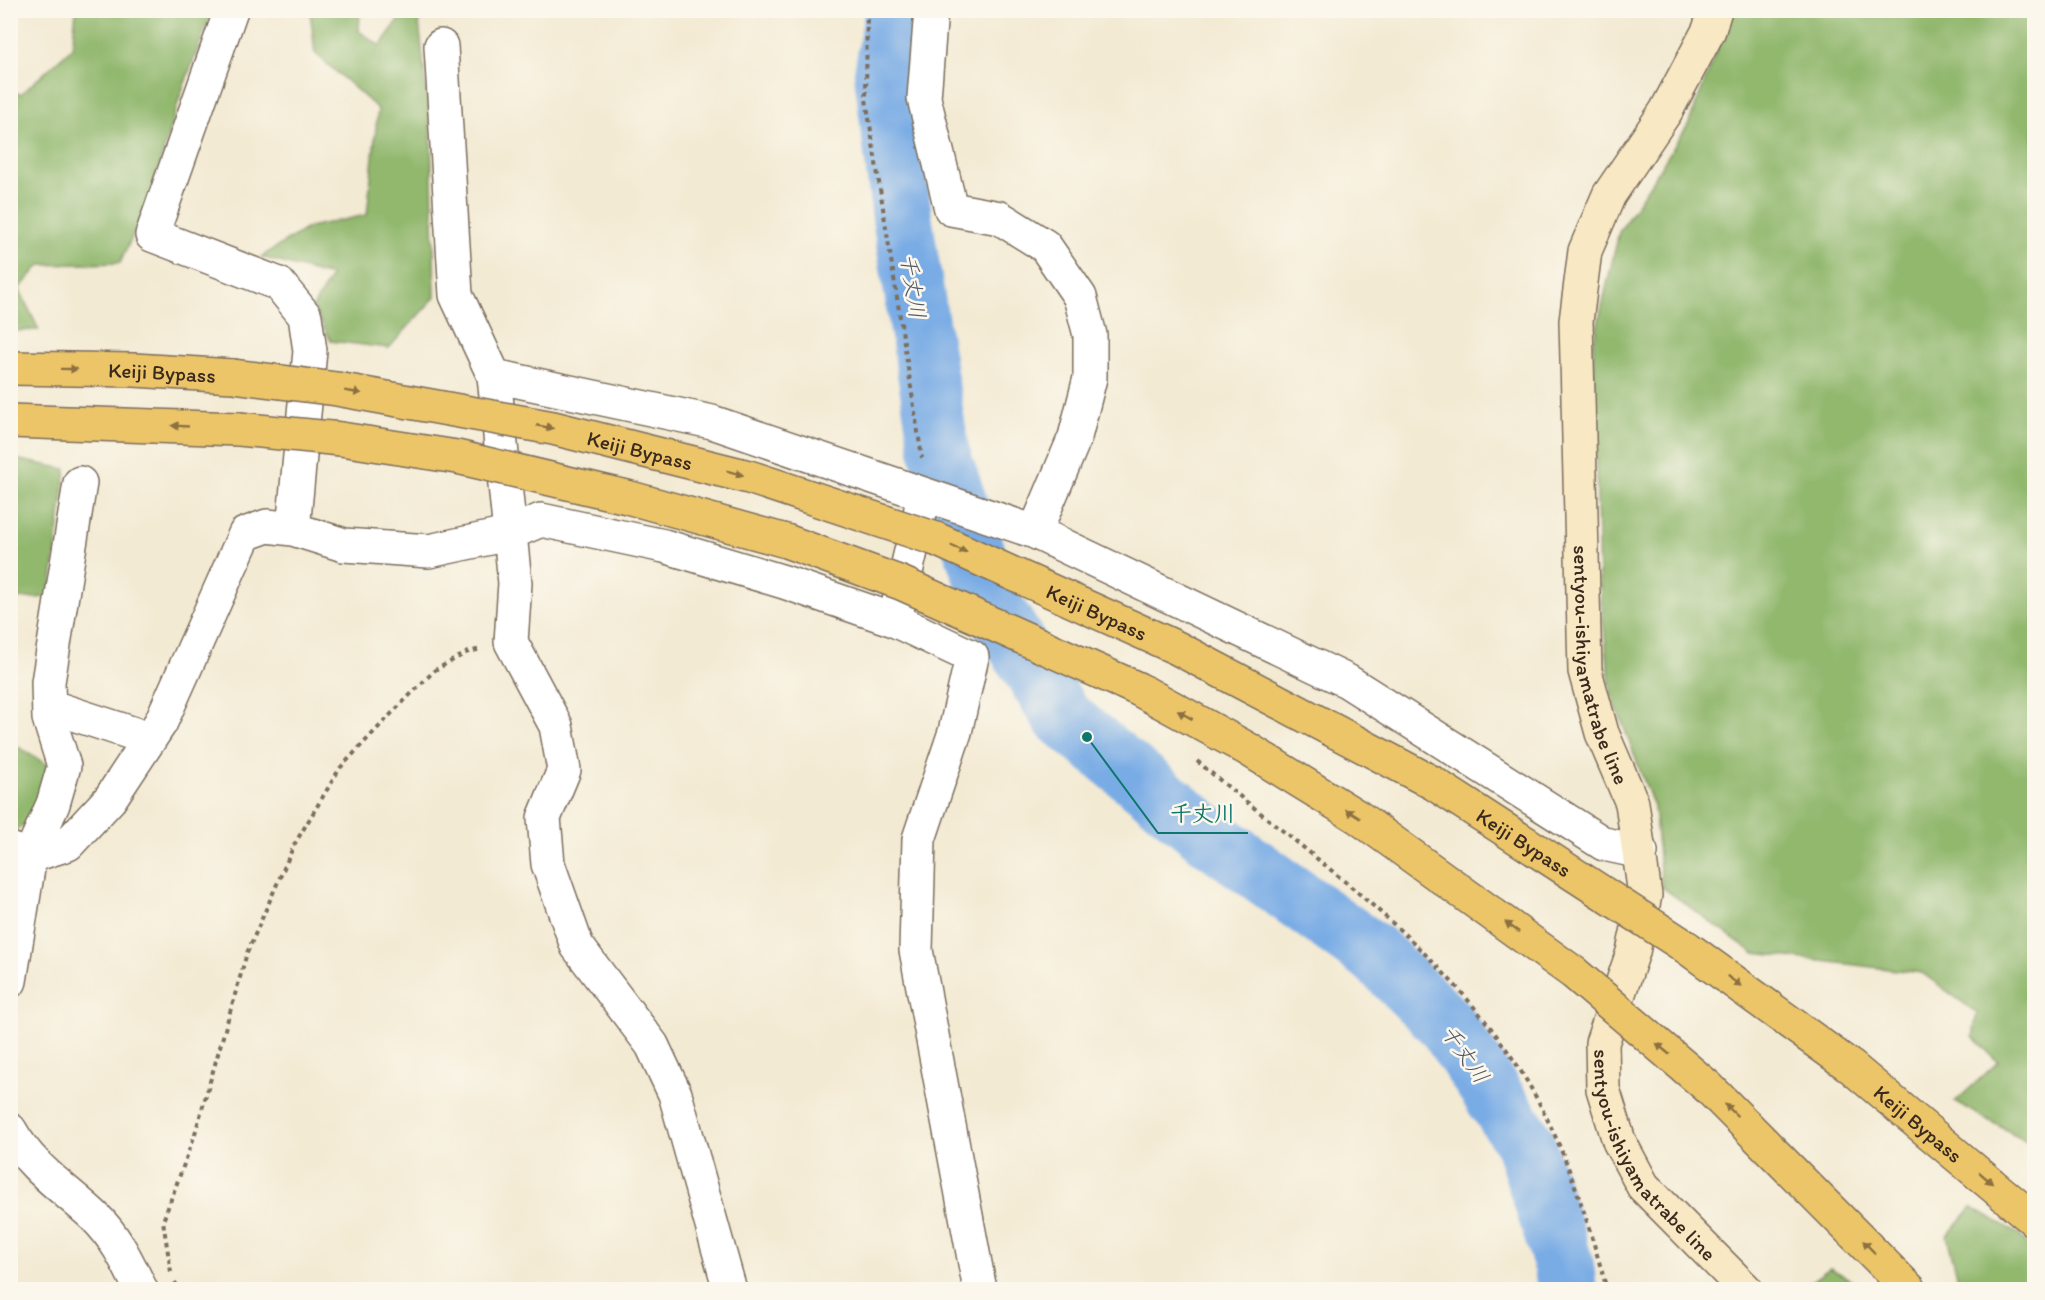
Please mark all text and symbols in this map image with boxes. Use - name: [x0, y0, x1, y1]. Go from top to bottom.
- water label: 千丈川: [895, 251, 931, 321]
- street label: Keiji Bypass: [108, 357, 217, 387]
- one-way arrow: [59, 364, 78, 374]
- one-way arrow: [344, 388, 363, 397]
- one-way arrow: [171, 422, 190, 431]
- one-way arrow: [536, 423, 555, 432]
- street label: Keiji Bypass: [585, 425, 695, 475]
- one-way arrow: [726, 469, 744, 478]
- one-way arrow: [951, 544, 969, 554]
- street label: sentyou-ishiyamatrabe line: [1569, 545, 1635, 788]
- street label: Keiji Bypass: [1043, 578, 1151, 645]
- one-way arrow: [1176, 710, 1193, 720]
- callout: 千丈川: [1158, 793, 1248, 833]
- text: 千丈川: [1170, 800, 1236, 827]
- street label: Keiji Bypass: [1472, 802, 1576, 882]
- one-way arrow: [1345, 808, 1361, 819]
- one-way arrow: [1504, 921, 1519, 933]
- one-way arrow: [1725, 975, 1741, 987]
- water label: 千丈川: [1435, 1019, 1495, 1089]
- one-way arrow: [1656, 1043, 1671, 1056]
- street label: sentyou-ishiyamatrabe line: [1590, 1049, 1722, 1265]
- street label: Keiji Bypass: [1869, 1079, 1968, 1168]
- one-way arrow: [1725, 1103, 1739, 1117]
- one-way arrow: [1979, 1172, 1994, 1185]
- one-way arrow: [1863, 1241, 1877, 1255]

